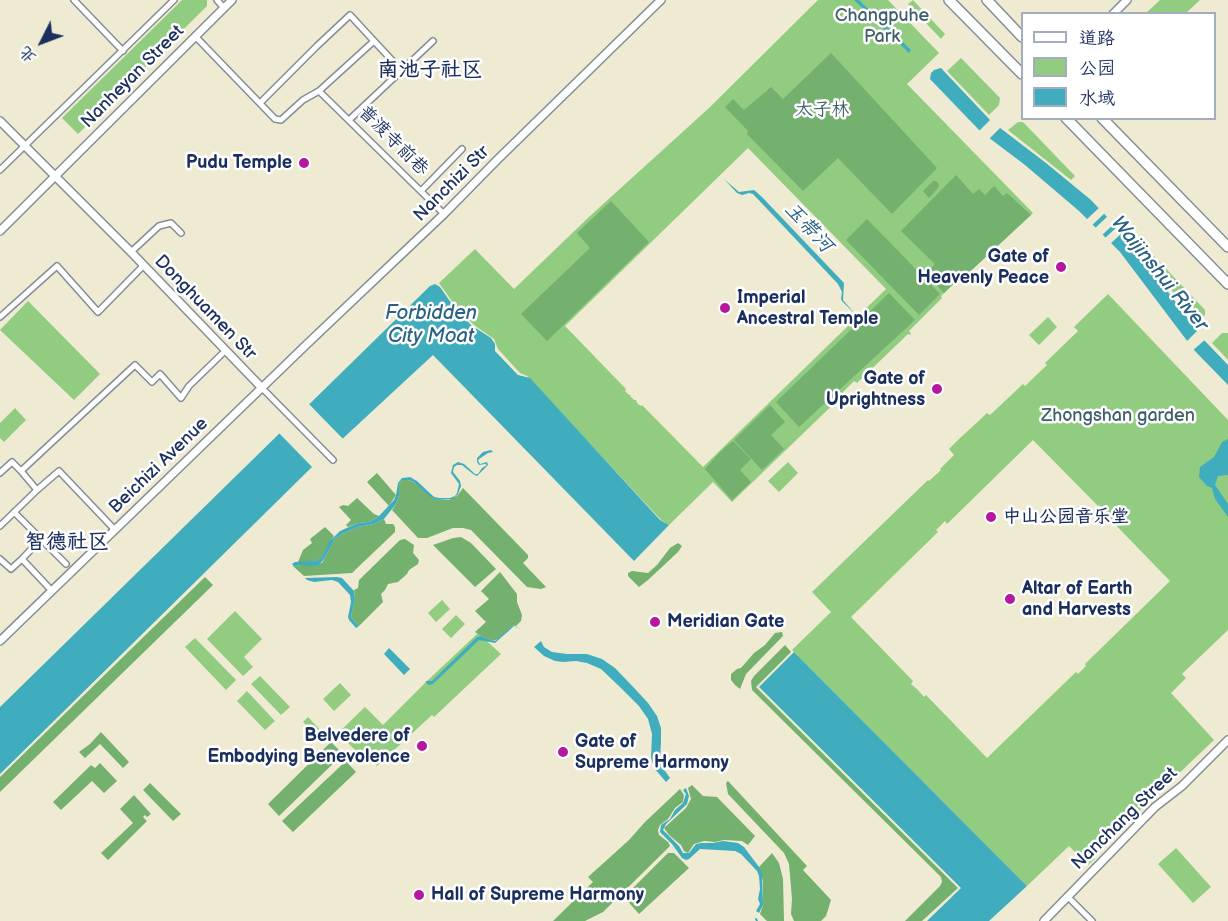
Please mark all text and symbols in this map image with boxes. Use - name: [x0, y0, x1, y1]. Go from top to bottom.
- park label: Changpuhe Park: [835, 5, 929, 48]
- north arrow: [12, 12, 72, 72]
- legend: [1021, 12, 1216, 120]
- street label: Nanheyan Street: [77, 21, 189, 133]
- text: 道路: [1079, 28, 1115, 49]
- text: 北: [16, 42, 41, 67]
- district label: 南池子社区: [378, 58, 482, 84]
- text: 公园: [1079, 58, 1115, 79]
- text: 水域: [1079, 88, 1115, 109]
- park label: 太子林: [795, 99, 849, 121]
- street label: 普渡寺前巷: [354, 102, 432, 180]
- street label: Nanchizi Str: [410, 142, 494, 226]
- place label: Pudu Temple: [186, 152, 292, 174]
- marker: Pudu Temple: [297, 156, 311, 170]
- water label: 玉带河: [779, 198, 837, 258]
- water label: Waijinshui River: [1105, 212, 1213, 336]
- place label: Gate of Heavenly Peace: [917, 246, 1049, 288]
- street label: Donghuamen Str: [150, 251, 260, 365]
- marker: Gate of Heavenly Peace: [1054, 260, 1068, 274]
- place label: Imperial Ancestral Temple: [737, 287, 878, 330]
- marker: Imperial Ancestral Temple: [718, 301, 732, 315]
- water label: Forbidden City Moat: [385, 302, 477, 349]
- place label: Gate of Uprightness: [826, 368, 925, 410]
- marker: Gate of Uprightness: [930, 382, 944, 396]
- park label: Zhongshan garden: [1041, 405, 1195, 427]
- street label: Beichizi Avenue: [105, 413, 213, 519]
- place label: 中山公园音乐堂: [1003, 506, 1129, 528]
- marker: 中山公园音乐堂: [984, 510, 998, 524]
- district label: 智德社区: [25, 530, 109, 556]
- place label: Altar of Earth and Harvests: [1022, 578, 1132, 620]
- marker: Altar of Earth and Harvests: [1003, 592, 1017, 606]
- place label: Meridian Gate: [667, 611, 784, 633]
- marker: Meridian Gate: [648, 615, 662, 629]
- place label: Belvedere of Embodying Benevolence: [207, 725, 410, 768]
- place label: Gate of Supreme Harmony: [575, 731, 729, 774]
- marker: Belvedere of Embodying Benevolence: [415, 739, 429, 753]
- marker: Gate of Supreme Harmony: [556, 745, 570, 759]
- street label: Nanchang Street: [1068, 763, 1182, 875]
- place label: Hall of Supreme Harmony: [431, 884, 644, 906]
- marker: Hall of Supreme Harmony: [412, 888, 426, 902]

